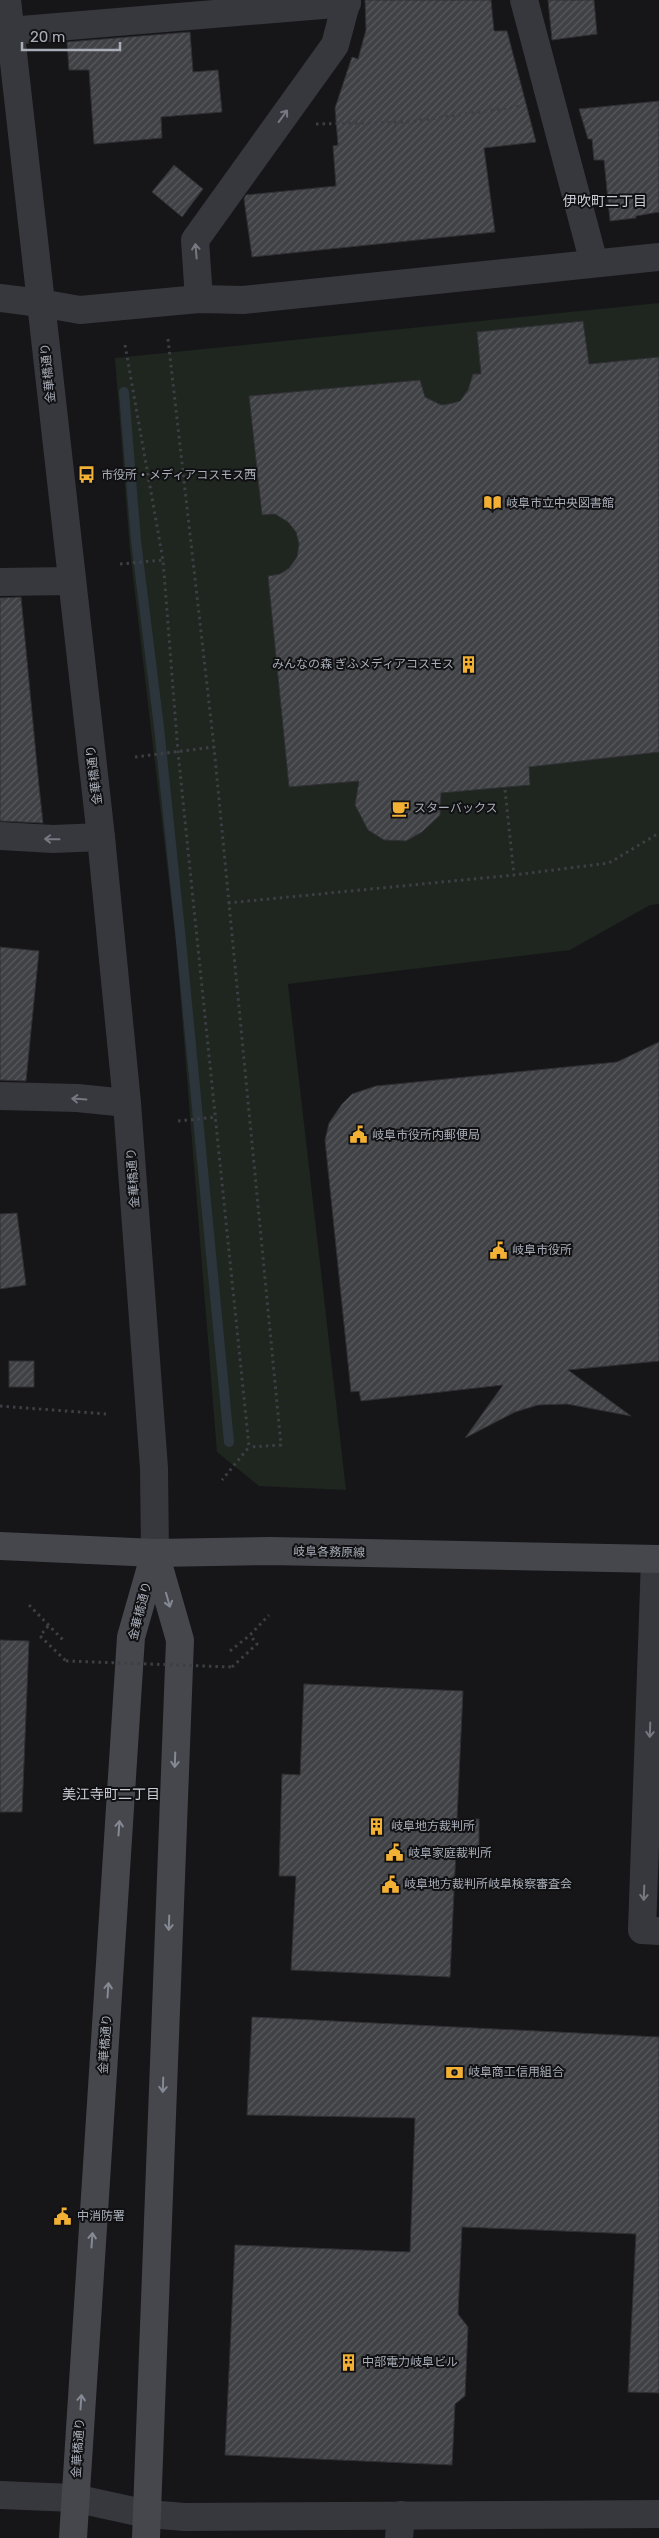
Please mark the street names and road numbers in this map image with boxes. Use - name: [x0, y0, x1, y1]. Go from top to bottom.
- street label: 金華橋通り: [38, 342, 58, 404]
- street label: 金華橋通り: [83, 744, 105, 806]
- street label: 金華橋通り: [124, 1148, 142, 1208]
- street label: 岐阜各務原線: [293, 1544, 365, 1560]
- street label: 金華橋通り: [126, 1580, 154, 1642]
- street label: 金華橋通り: [96, 2014, 114, 2074]
- street label: 金華橋通り: [69, 2418, 87, 2478]

